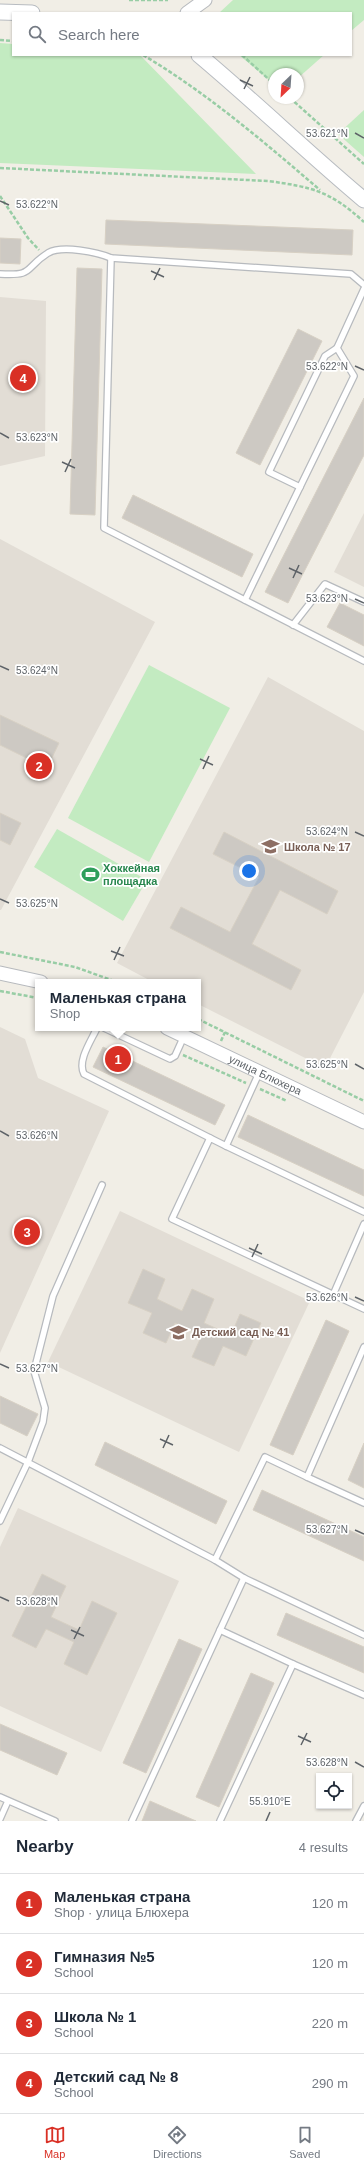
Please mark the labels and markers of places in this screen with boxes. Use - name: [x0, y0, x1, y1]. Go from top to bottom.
- pin: 4: [10, 363, 36, 393]
- pin: 2: [26, 751, 52, 781]
- school or university icon: Школа № 17: [261, 837, 281, 857]
- place label: Школа № 17: [284, 841, 351, 853]
- place label: Хоккейная площадка: [103, 862, 160, 887]
- sports icon: Хоккейная площадка: [80, 864, 100, 884]
- pin: 1: [105, 1044, 131, 1074]
- pin: 3: [14, 1217, 40, 1247]
- school or university icon: Детский сад № 41: [169, 1322, 189, 1342]
- place label: Детский сад № 41: [192, 1326, 289, 1338]

